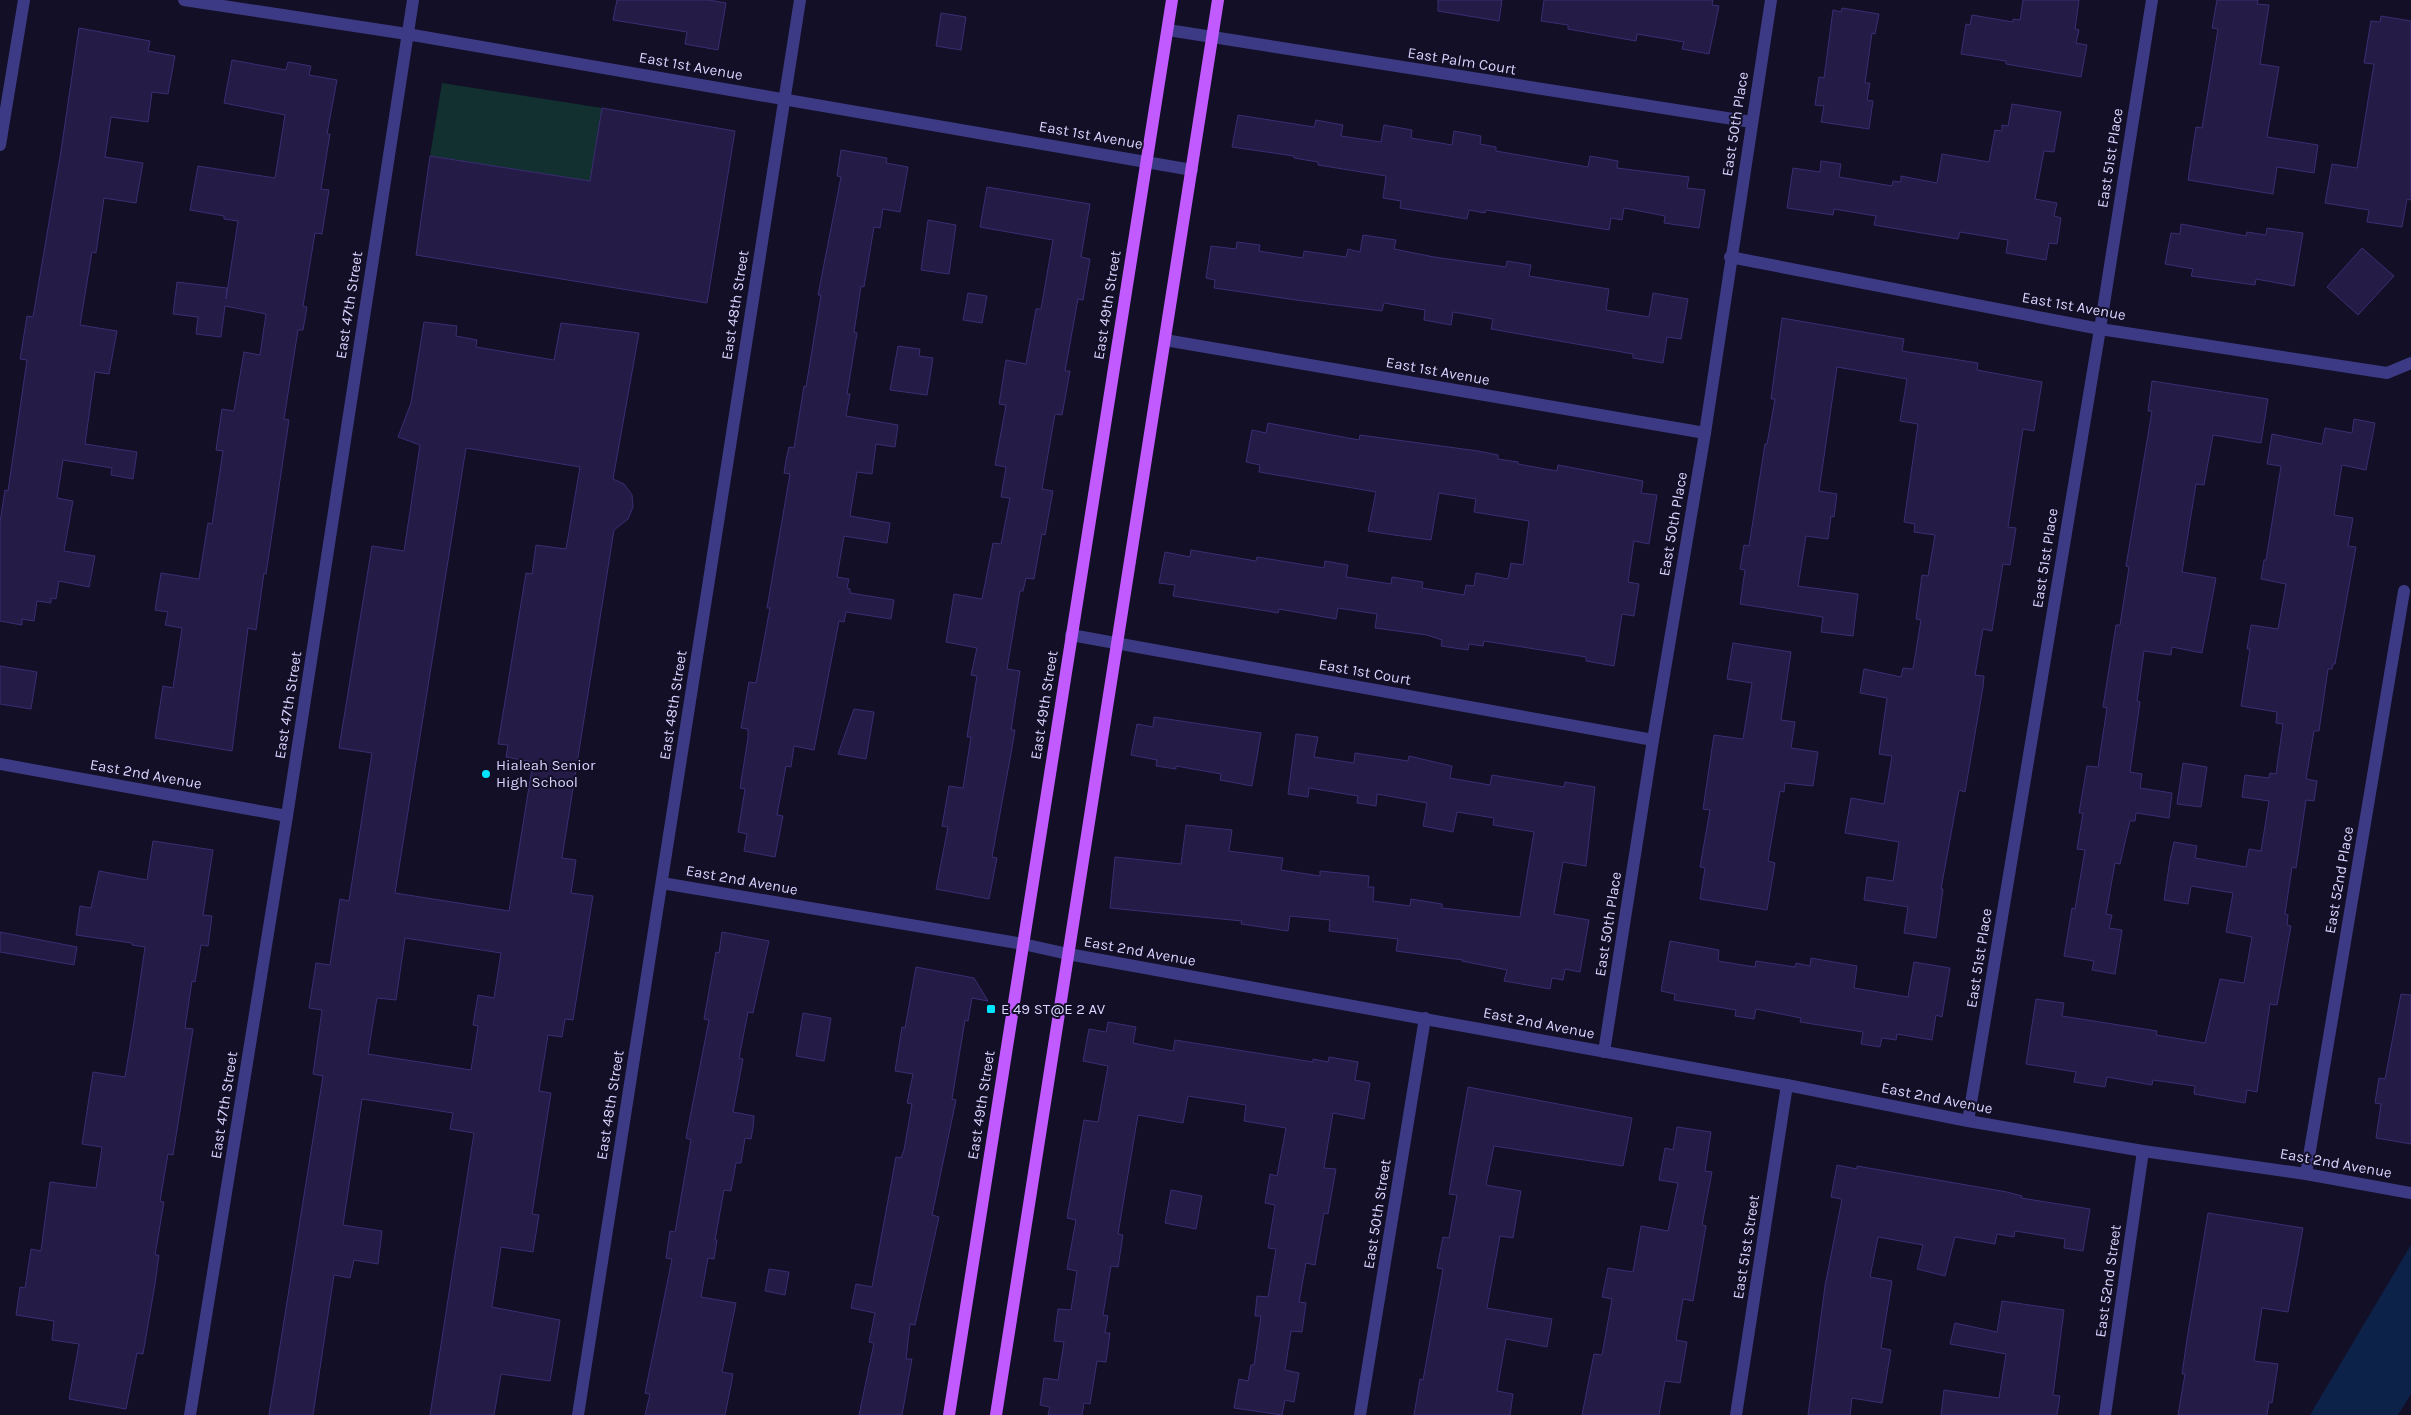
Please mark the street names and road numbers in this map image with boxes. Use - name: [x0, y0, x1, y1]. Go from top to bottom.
- street label: East Palm Court: [1406, 44, 1518, 79]
- street label: East 1st Avenue: [638, 48, 744, 84]
- street label: East 50th Place: [1718, 70, 1752, 178]
- street label: East 51st Place: [2093, 107, 2127, 209]
- street label: East 1st Avenue: [1038, 117, 1144, 153]
- street label: East 48th Street: [717, 249, 753, 361]
- street label: East 49th Street: [1089, 249, 1125, 361]
- street label: East 47th Street: [332, 250, 366, 360]
- street label: East 1st Avenue: [2021, 288, 2127, 324]
- street label: East 1st Avenue: [1385, 353, 1491, 389]
- street label: East 50th Place: [1655, 470, 1691, 578]
- street label: East 51st Place: [2028, 507, 2062, 609]
- street label: East 48th Street: [655, 649, 691, 761]
- street label: East 49th Street: [1026, 649, 1062, 761]
- street label: East 47th Street: [271, 650, 305, 760]
- street label: East 1st Court: [1317, 655, 1413, 689]
- street label: East 2nd Avenue: [89, 755, 203, 793]
- street label: East 52nd Place: [2321, 825, 2357, 935]
- street label: East 2nd Avenue: [685, 861, 799, 899]
- street label: East 50th Place: [1591, 870, 1625, 978]
- street label: East 51st Place: [1962, 907, 1996, 1009]
- street label: East 2nd Avenue: [1083, 932, 1197, 970]
- street label: East 2nd Avenue: [1482, 1003, 1596, 1043]
- street label: East 48th Street: [592, 1049, 628, 1161]
- street label: East 49th Street: [963, 1049, 999, 1161]
- street label: East 47th Street: [207, 1050, 241, 1160]
- street label: East 2nd Avenue: [1880, 1078, 1994, 1118]
- street label: East 2nd Avenue: [2279, 1144, 2393, 1182]
- street label: East 50th Street: [1359, 1158, 1395, 1270]
- street label: East 51st Street: [1729, 1193, 1763, 1300]
- street label: East 52nd Street: [2091, 1223, 2125, 1339]

